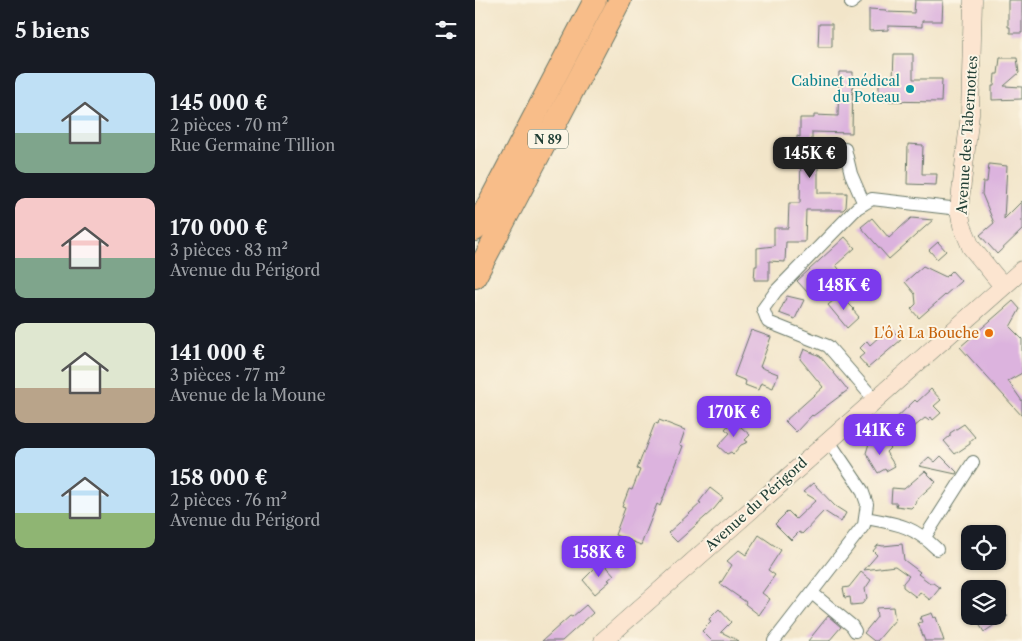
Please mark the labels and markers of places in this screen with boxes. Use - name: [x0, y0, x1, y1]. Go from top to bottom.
- place label: Cabinet médical du Poteau: [791, 72, 900, 106]
- marker: Cabinet médical du Poteau: [904, 83, 916, 95]
- pin: 145K €: [769, 136, 851, 179]
- pin: 148K €: [803, 268, 885, 311]
- place label: L'ô à La Bouche: [874, 324, 979, 342]
- marker: L'ô à La Bouche: [983, 327, 995, 339]
- pin: 170K €: [693, 396, 775, 438]
- pin: 141K €: [839, 414, 921, 456]
- pin: 158K €: [558, 536, 640, 578]

